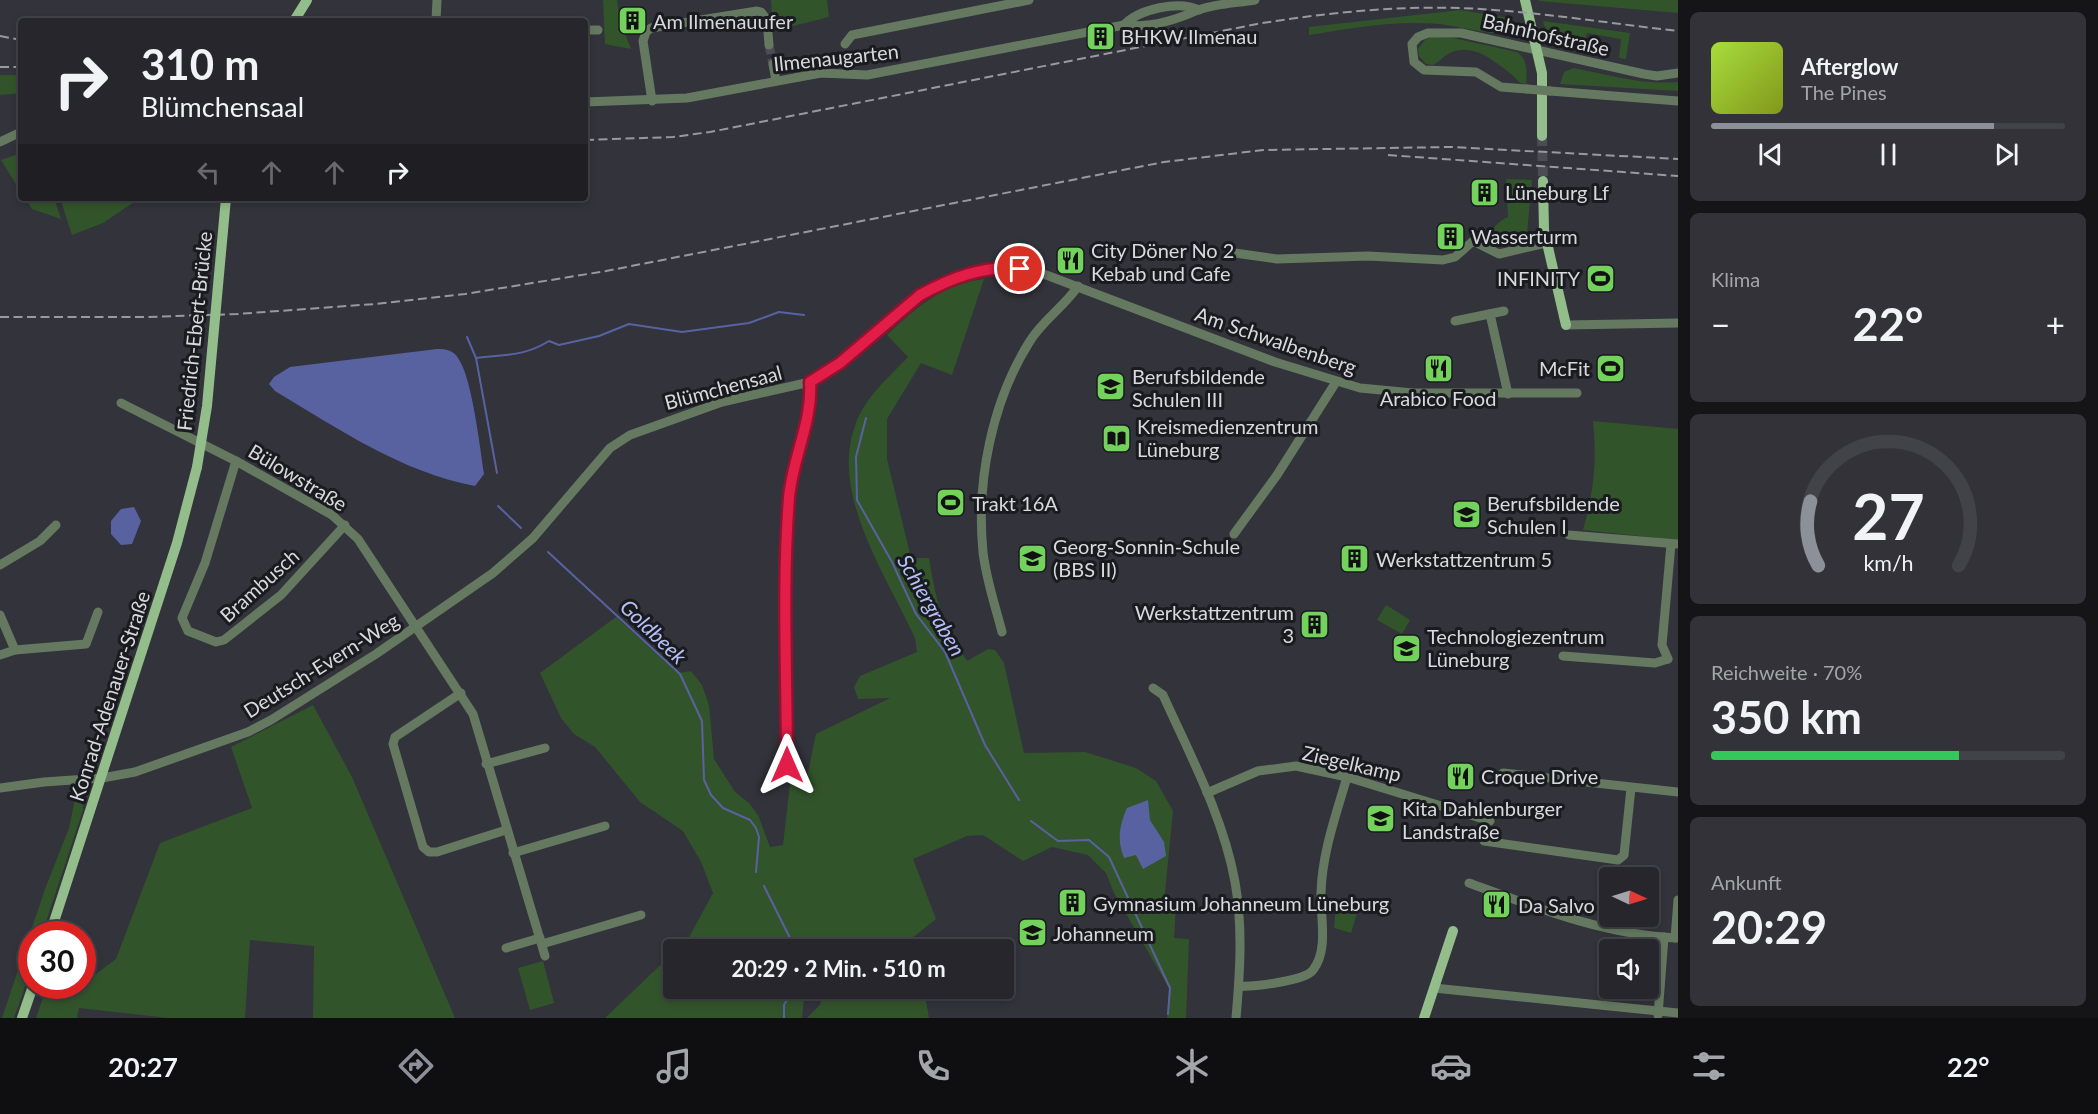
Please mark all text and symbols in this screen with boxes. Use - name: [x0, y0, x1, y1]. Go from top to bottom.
- building icon: Am Ilmenauufer: [616, 5, 648, 37]
- street label: Bahnhofstraße: [1480, 8, 1612, 60]
- place label: Am Ilmenauufer: [653, 9, 794, 33]
- building icon: BHKW Ilmenau: [1084, 20, 1116, 52]
- place label: BHKW Ilmenau: [1121, 24, 1257, 48]
- street label: Ilmenaugarten: [772, 38, 900, 76]
- text: 310 m: [141, 39, 259, 89]
- icon: right: [42, 42, 120, 120]
- text: Afterglow: [1801, 53, 1898, 80]
- text: The Pines: [1801, 80, 1887, 104]
- text: Blümchensaal: [141, 90, 304, 123]
- icon: previous: [1754, 138, 1787, 171]
- icon: pause: [1872, 138, 1905, 171]
- icon: next: [1990, 138, 2023, 171]
- icon: left: [192, 156, 225, 189]
- icon: ahead: [255, 156, 288, 189]
- icon: ahead: [318, 156, 351, 189]
- icon: right: [381, 156, 414, 189]
- building icon: Lüneburg Lf: [1468, 176, 1500, 208]
- place label: Lüneburg Lf: [1505, 180, 1609, 204]
- building icon: Wasserturm: [1434, 220, 1466, 252]
- place label: Wasserturm: [1471, 224, 1578, 248]
- street label: Friedrich-Ebert-Brücke: [172, 230, 216, 432]
- place label: City Döner No 2 Kebab und Cafe: [1091, 238, 1234, 285]
- pin: [994, 243, 1045, 294]
- restaurant icon: City Döner No 2 Kebab und Cafe: [1054, 245, 1086, 277]
- icon: arrive: [1003, 252, 1036, 285]
- sports icon: INFINITY: [1585, 262, 1617, 294]
- place label: INFINITY: [1497, 266, 1581, 290]
- text: Klima: [1711, 267, 1760, 291]
- text: 22°: [1853, 297, 1923, 351]
- street label: Am Schwalbenberg: [1192, 301, 1360, 379]
- text: −: [1711, 304, 1730, 344]
- text: +: [2046, 304, 2065, 344]
- restaurant icon: Arabico Food: [1422, 352, 1454, 384]
- sports icon: McFit: [1595, 352, 1627, 384]
- place label: McFit: [1539, 356, 1590, 380]
- street label: Blümchensaal: [662, 360, 784, 414]
- place label: Berufsbildende Schulen III: [1132, 364, 1265, 411]
- school or university icon: Berufsbildende Schulen III: [1095, 371, 1127, 403]
- place label: Arabico Food: [1380, 386, 1496, 410]
- place label: Kreismedienzentrum Lüneburg: [1137, 414, 1318, 461]
- library icon: Kreismedienzentrum Lüneburg: [1100, 422, 1132, 454]
- street label: Bülowstraße: [244, 438, 352, 516]
- text: 27: [1852, 478, 1924, 553]
- sports icon: Trakt 16A: [935, 487, 967, 519]
- place label: Trakt 16A: [972, 491, 1058, 515]
- place label: Berufsbildende Schulen I: [1487, 491, 1620, 538]
- school or university icon: Berufsbildende Schulen I: [1450, 499, 1482, 531]
- place label: Georg-Sonnin-Schule (BBS II): [1053, 534, 1240, 581]
- school or university icon: Georg-Sonnin-Schule (BBS II): [1016, 542, 1048, 574]
- street label: Brambusch: [215, 543, 303, 627]
- building icon: Werkstattzentrum 5: [1339, 543, 1371, 575]
- place label: Werkstattzentrum 5: [1376, 547, 1552, 571]
- water label: Schiergraben: [893, 550, 971, 660]
- text: km/h: [1863, 550, 1913, 576]
- street label: Konrad-Adenauer-Straße: [64, 588, 154, 804]
- water label: Goldbeek: [616, 594, 693, 669]
- place label: Werkstattzentrum 3: [1135, 600, 1294, 647]
- street label: Deutsch-Evern-Weg: [239, 608, 403, 722]
- building icon: Werkstattzentrum 3: [1299, 608, 1331, 640]
- place label: Technologiezentrum Lüneburg: [1427, 624, 1604, 671]
- school or university icon: Technologiezentrum Lüneburg: [1390, 632, 1422, 664]
- text: Reichweite · 70%: [1711, 660, 1862, 684]
- text: 350 km: [1711, 690, 1862, 744]
- position arrow: [755, 733, 819, 797]
- street label: Ziegelkamp: [1300, 740, 1404, 786]
- restaurant icon: Croque Drive: [1444, 760, 1476, 792]
- place label: Croque Drive: [1481, 764, 1598, 788]
- place label: Kita Dahlenburger Landstraße: [1402, 796, 1563, 843]
- school or university icon: Kita Dahlenburger Landstraße: [1365, 803, 1397, 835]
- north arrow: [1599, 867, 1659, 927]
- map controls: [1599, 867, 1659, 999]
- text: Ankunft: [1711, 870, 1782, 894]
- building icon: Gymnasium Johanneum Lüneburg: [1056, 887, 1088, 919]
- restaurant icon: Da Salvo: [1481, 889, 1513, 921]
- place label: Gymnasium Johanneum Lüneburg: [1093, 891, 1389, 915]
- place label: Da Salvo: [1518, 893, 1595, 917]
- text: 20:29: [1711, 900, 1827, 954]
- school or university icon: Johanneum: [1016, 917, 1048, 949]
- speed limit sign: 30: [18, 921, 96, 999]
- place label: Johanneum: [1053, 921, 1154, 945]
- button: sound: [1599, 939, 1659, 999]
- text: 20:29 · 2 Min. · 510 m: [731, 955, 946, 982]
- icon: directions: [395, 1045, 437, 1087]
- icon: music: [653, 1045, 695, 1087]
- icon: phone: [912, 1045, 954, 1087]
- icon: climate: [1171, 1045, 1213, 1087]
- icon: car: [1430, 1045, 1472, 1087]
- icon: filters: [1688, 1045, 1730, 1087]
- text: 20:27: [108, 1050, 178, 1083]
- text: 22°: [1947, 1050, 1990, 1083]

